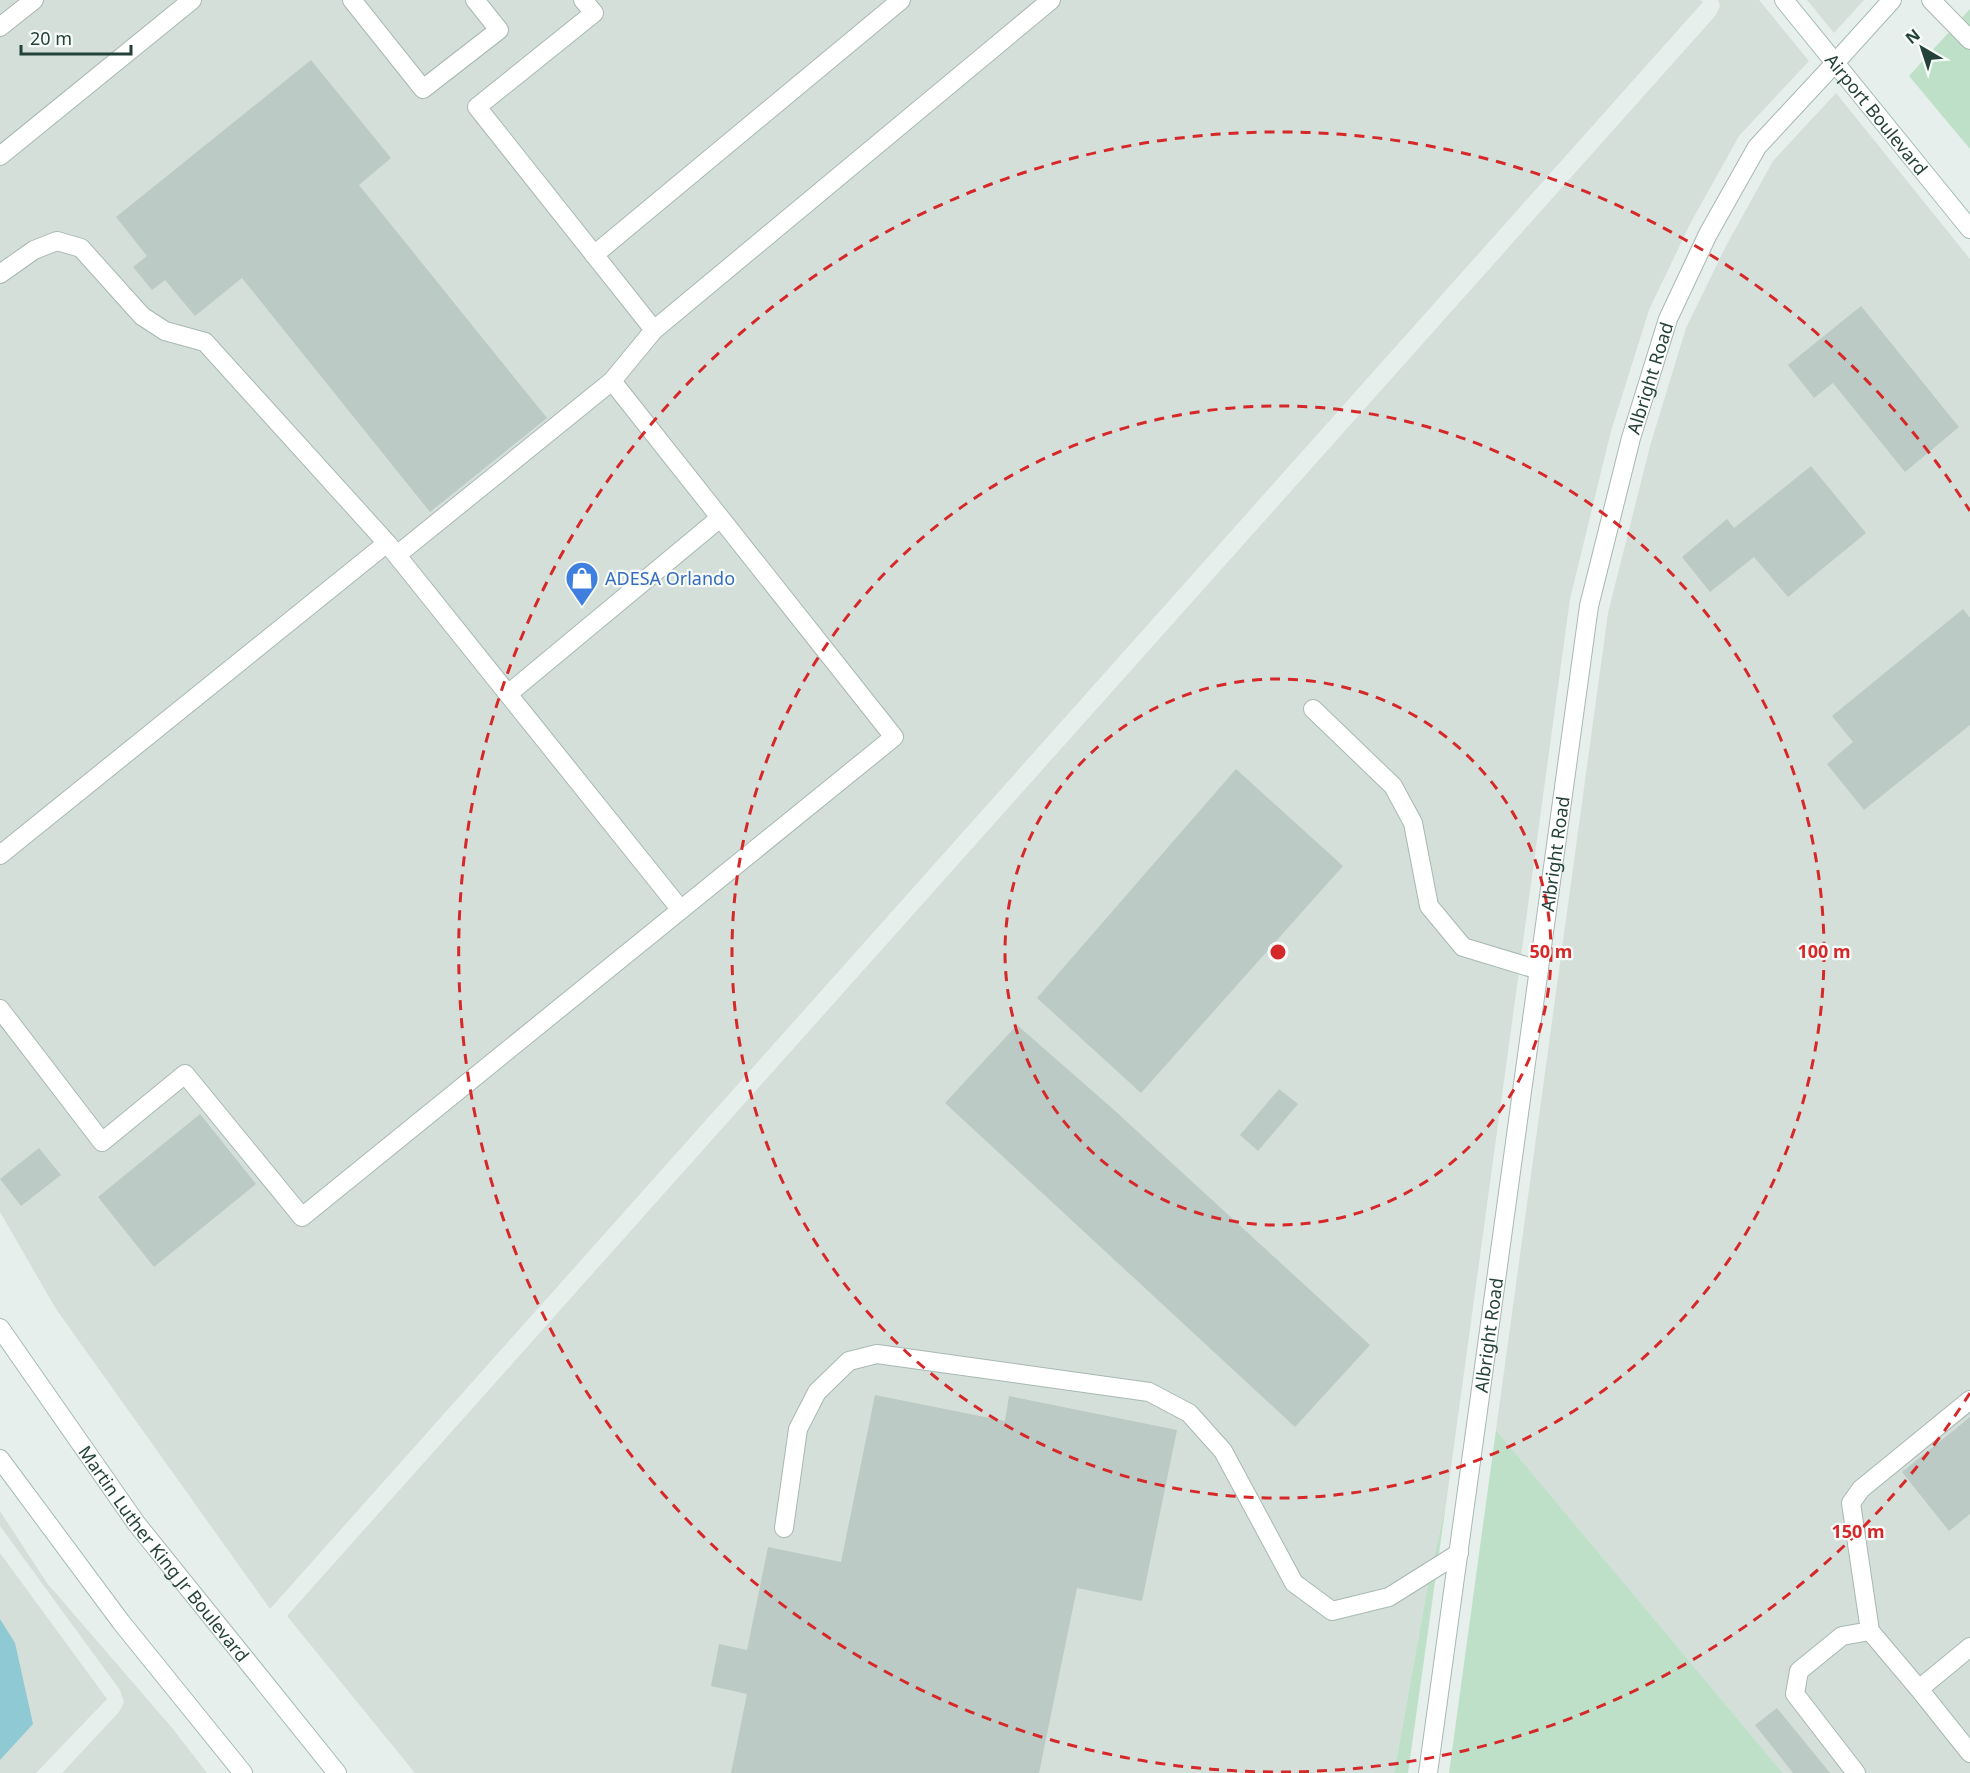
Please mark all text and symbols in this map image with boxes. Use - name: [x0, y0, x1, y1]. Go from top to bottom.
- scale bar: [21, 18, 130, 56]
- north arrow: [1892, 18, 1952, 78]
- text: N: [1901, 24, 1925, 49]
- text: 20 m: [30, 26, 72, 50]
- street label: Airport Boulevard: [1820, 48, 1933, 180]
- street label: Albright Road: [1621, 319, 1678, 437]
- shop icon: ADESA Orlando: [564, 560, 600, 607]
- place label: ADESA Orlando: [605, 566, 735, 590]
- street label: Albright Road: [1535, 795, 1575, 913]
- text: 50 m: [1530, 939, 1572, 963]
- text: 100 m: [1797, 939, 1851, 963]
- centre of rings: [1268, 942, 1288, 962]
- street label: Albright Road: [1469, 1276, 1508, 1394]
- street label: Martin Luther King Jr Boulevard: [73, 1441, 255, 1667]
- text: 150 m: [1831, 1519, 1885, 1543]

